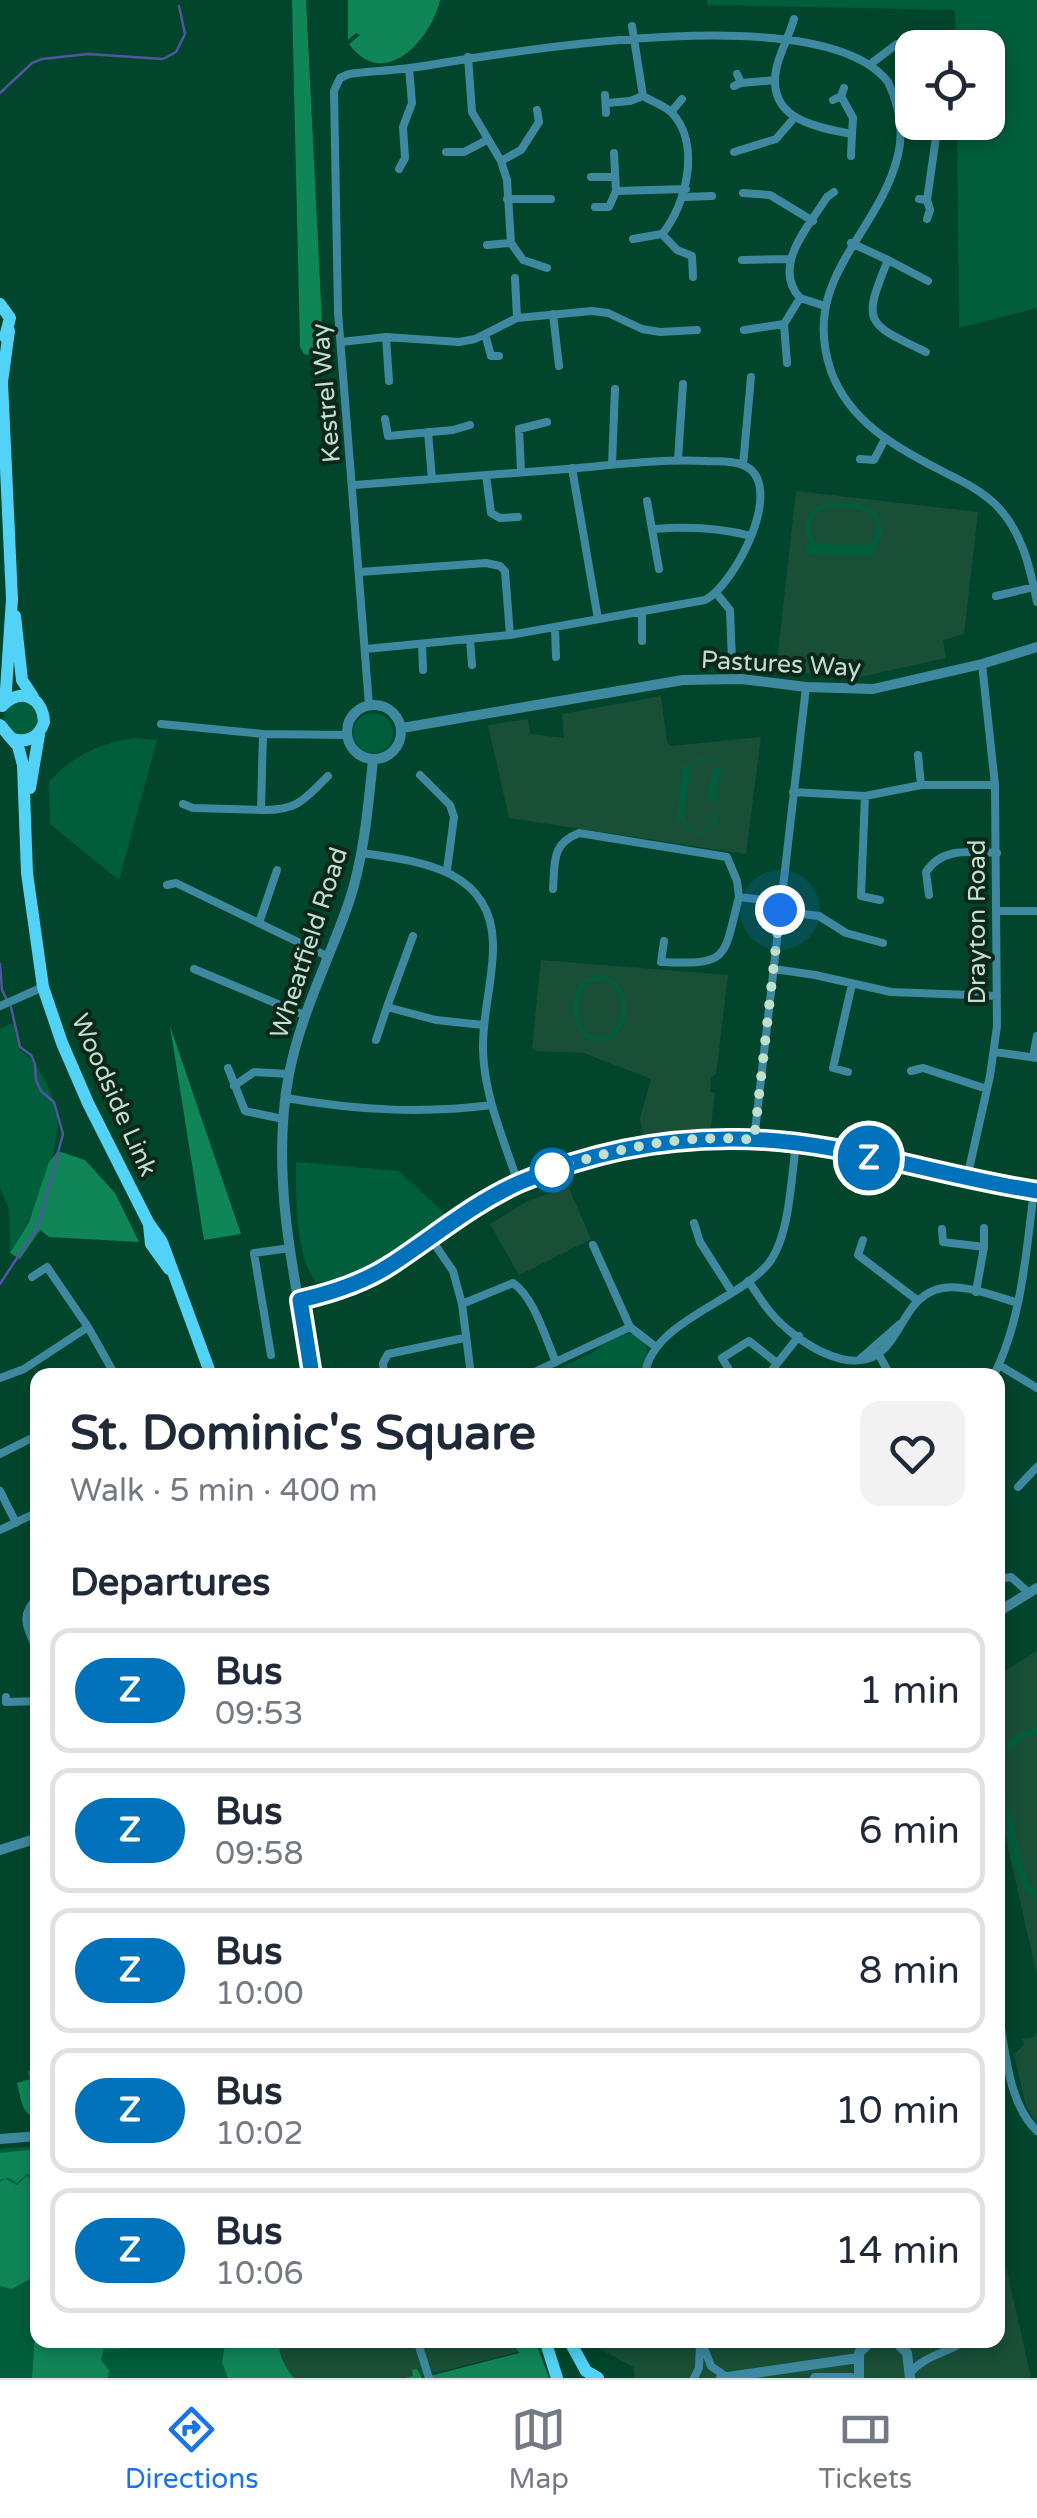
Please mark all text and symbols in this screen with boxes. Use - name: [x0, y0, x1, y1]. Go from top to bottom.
- map controls: [895, 30, 1005, 140]
- button: locate: [895, 30, 1005, 140]
- street label: Kestrel Way: [305, 322, 347, 464]
- street label: Pastures Way: [700, 645, 862, 683]
- street label: Drayton Road: [962, 839, 992, 1005]
- street label: Wheatfield Road: [264, 844, 354, 1042]
- your location: [755, 885, 805, 935]
- street label: Woodside Link: [65, 1009, 163, 1181]
- line badge: Z: [836, 1126, 902, 1190]
- text: Z: [858, 1137, 880, 1179]
- unlabelled marker: [531, 1149, 573, 1191]
- button: heart: [860, 1401, 965, 1506]
- text: St. Dominic's Square: [70, 1405, 536, 1463]
- text: Walk · 5 min · 400 m: [70, 1472, 378, 1510]
- text: Departures: [70, 1560, 271, 1606]
- text: Bus: [215, 1649, 282, 1695]
- text: 1 min: [859, 1668, 960, 1714]
- text: Z: [119, 1669, 141, 1711]
- text: 09:53: [215, 1695, 304, 1733]
- text: Bus: [215, 1789, 282, 1835]
- text: 6 min: [859, 1808, 960, 1854]
- text: Z: [119, 1809, 141, 1851]
- text: 09:58: [215, 1835, 304, 1873]
- text: Bus: [215, 1929, 282, 1975]
- text: 8 min: [859, 1948, 960, 1994]
- text: Z: [119, 1949, 141, 1991]
- text: 10:00: [215, 1975, 304, 2013]
- text: Bus: [215, 2069, 282, 2115]
- text: 10 min: [835, 2088, 960, 2134]
- text: Z: [119, 2089, 141, 2131]
- text: 10:02: [215, 2115, 304, 2153]
- text: Bus: [215, 2209, 282, 2255]
- text: 14 min: [835, 2228, 960, 2274]
- text: Z: [119, 2229, 141, 2271]
- text: 10:06: [215, 2255, 304, 2293]
- tab: Directions: [125, 2402, 259, 2496]
- tab: Map: [508, 2402, 569, 2496]
- tab: Tickets: [819, 2402, 912, 2496]

